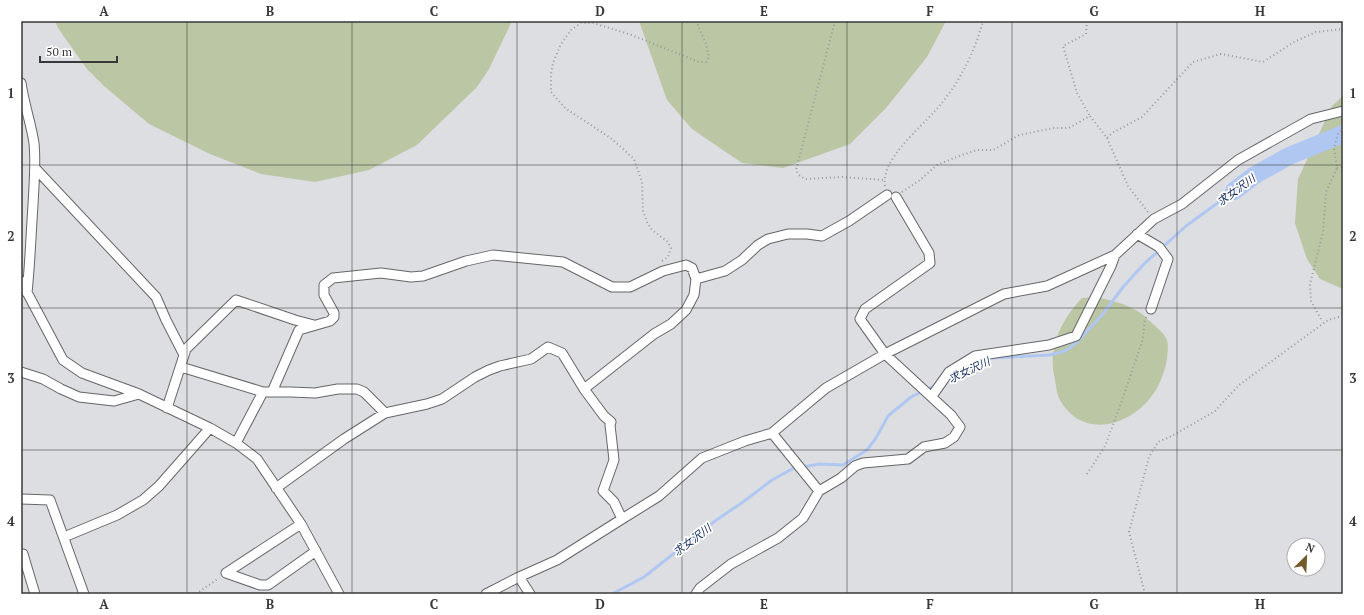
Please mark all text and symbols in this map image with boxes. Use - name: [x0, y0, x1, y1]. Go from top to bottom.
- text: A: [99, 2, 109, 20]
- text: B: [266, 2, 274, 20]
- text: C: [430, 2, 438, 20]
- text: D: [595, 2, 605, 20]
- text: E: [760, 2, 768, 20]
- text: F: [926, 2, 934, 20]
- text: G: [1089, 2, 1099, 20]
- text: H: [1255, 2, 1265, 20]
- scale bar: [40, 38, 117, 64]
- text: 50 m: [46, 44, 73, 59]
- text: 1: [7, 84, 15, 102]
- text: 1: [1349, 84, 1357, 102]
- water label: 求女沢川: [1214, 171, 1259, 209]
- text: 2: [7, 227, 15, 245]
- text: 2: [1349, 227, 1357, 245]
- water label: 求女沢川: [946, 354, 993, 386]
- text: 3: [7, 369, 15, 387]
- text: 3: [1349, 369, 1357, 387]
- text: 4: [7, 512, 15, 530]
- text: 4: [1349, 512, 1357, 530]
- water label: 求女沢川: [670, 521, 715, 559]
- north arrow: [1286, 537, 1326, 577]
- text: N: [1303, 540, 1317, 556]
- text: A: [99, 595, 109, 613]
- text: B: [266, 595, 274, 613]
- text: C: [430, 595, 438, 613]
- text: D: [595, 595, 605, 613]
- text: E: [760, 595, 768, 613]
- text: F: [926, 595, 934, 613]
- text: G: [1089, 595, 1099, 613]
- text: H: [1255, 595, 1265, 613]

